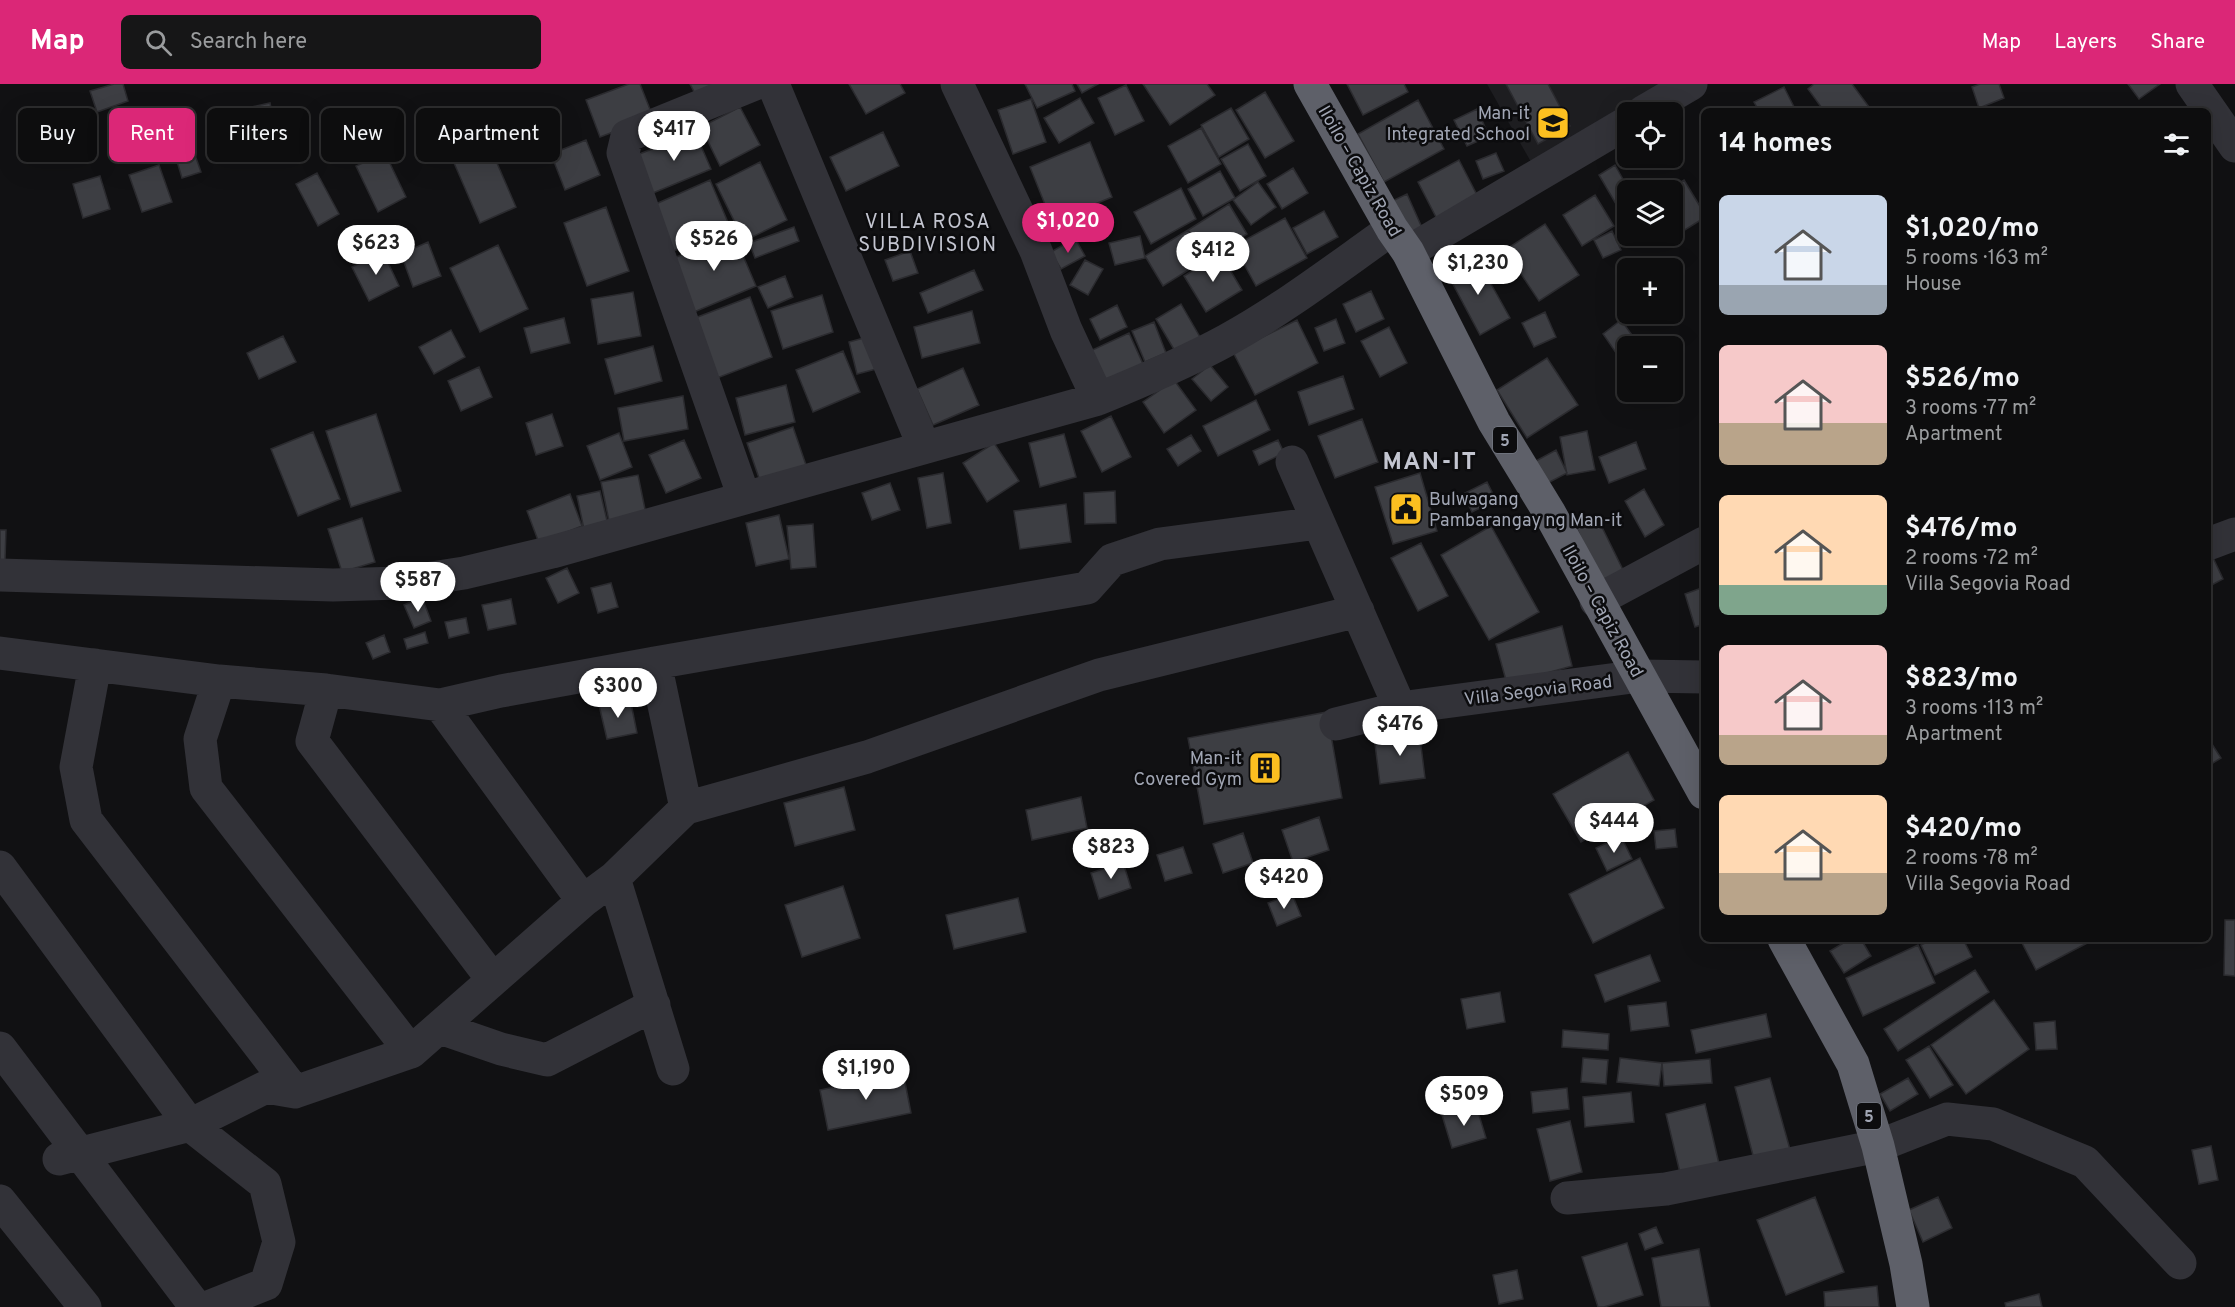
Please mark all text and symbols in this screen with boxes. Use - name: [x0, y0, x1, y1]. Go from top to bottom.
- search box: [121, 15, 541, 69]
- text: Map: [30, 24, 85, 60]
- icon: search: [142, 26, 175, 59]
- text: Search here: [190, 29, 307, 56]
- text: Map: [1982, 29, 2021, 56]
- text: Layers: [2054, 29, 2117, 56]
- text: Share: [2150, 29, 2205, 56]
- street label: Iloilo – Capiz Road: [1312, 102, 1406, 242]
- map controls: [1617, 102, 1683, 402]
- button: locate: [1617, 102, 1683, 168]
- place label: Man-it Integrated School: [1386, 103, 1530, 147]
- school or university icon: Man-it Integrated School: [1535, 105, 1571, 141]
- chip: Buy: [18, 108, 97, 162]
- chip: Rent: [109, 108, 195, 162]
- chip: Filters: [207, 108, 309, 162]
- chip: New: [321, 108, 404, 162]
- chip: Apartment: [416, 108, 560, 162]
- pin: $417: [638, 111, 710, 162]
- text: $417: [652, 117, 696, 143]
- text: 14 homes: [1719, 128, 1833, 161]
- icon: filters: [2160, 128, 2193, 161]
- button: layers: [1617, 180, 1683, 246]
- pin: $1,020: [1019, 203, 1117, 254]
- text: $1,020: [1036, 209, 1100, 235]
- district label: VILLA ROSA SUBDIVISION: [858, 210, 998, 259]
- text: $1,020/mo: [1905, 213, 2039, 246]
- icon: home: [1767, 219, 1839, 291]
- pin: $526: [678, 221, 750, 272]
- pin: $623: [340, 225, 412, 276]
- text: $526: [690, 227, 738, 253]
- text: $623: [352, 231, 400, 257]
- pin: $412: [1177, 232, 1249, 283]
- text: $412: [1190, 238, 1236, 264]
- pin: $1,230: [1429, 245, 1527, 296]
- text: 5 rooms · 163 m²: [1905, 246, 2048, 272]
- text: $1,230: [1447, 251, 1509, 277]
- button: +: [1617, 258, 1683, 324]
- text: House: [1905, 272, 1961, 298]
- button: −: [1617, 336, 1683, 402]
- text: $526/mo: [1905, 363, 2020, 396]
- icon: home: [1767, 369, 1839, 441]
- text: 3 rooms · 77 m²: [1905, 396, 2036, 422]
- text: Apartment: [1905, 422, 2003, 448]
- road number: 5: [1493, 427, 1517, 453]
- district label: MAN-IT: [1383, 448, 1477, 478]
- place label: Bulwagang Pambarangay ng Man-it: [1429, 489, 1622, 533]
- public building icon: Bulwagang Pambarangay ng Man-it: [1388, 491, 1424, 527]
- text: $476/mo: [1905, 513, 2017, 546]
- icon: home: [1767, 519, 1839, 591]
- street label: Iloilo – Capiz Road: [1556, 541, 1648, 682]
- text: 2 rooms · 72 m²: [1905, 546, 2038, 572]
- pin: $587: [382, 562, 454, 613]
- text: $587: [394, 568, 442, 594]
- text: Villa Segovia Road: [1905, 572, 2071, 598]
- text: $823/mo: [1905, 663, 2018, 696]
- pin: $300: [582, 668, 654, 719]
- icon: home: [1767, 669, 1839, 741]
- street label: Villa Segovia Road: [1463, 671, 1614, 712]
- text: $300: [593, 674, 643, 700]
- text: 3 rooms · 113 m²: [1905, 696, 2043, 722]
- pin: $476: [1364, 706, 1436, 757]
- text: $476: [1377, 712, 1424, 738]
- text: Apartment: [1905, 722, 2003, 748]
- place label: Man-it Covered Gym: [1133, 748, 1242, 792]
- building icon: Man-it Covered Gym: [1247, 750, 1283, 786]
- pin: $444: [1578, 803, 1650, 854]
- text: $444: [1589, 809, 1639, 835]
- text: $420/mo: [1905, 813, 2022, 846]
- icon: home: [1767, 819, 1839, 891]
- pin: $823: [1075, 829, 1147, 880]
- text: $823: [1087, 835, 1135, 861]
- text: 2 rooms · 78 m²: [1905, 846, 2038, 872]
- pin: $420: [1248, 859, 1320, 910]
- text: $420: [1259, 865, 1309, 891]
- text: Villa Segovia Road: [1905, 872, 2071, 898]
- pin: $1,190: [817, 1050, 915, 1101]
- text: $1,190: [837, 1056, 895, 1082]
- pin: $509: [1428, 1076, 1500, 1127]
- text: $509: [1439, 1082, 1489, 1108]
- road number: 5: [1857, 1103, 1881, 1129]

